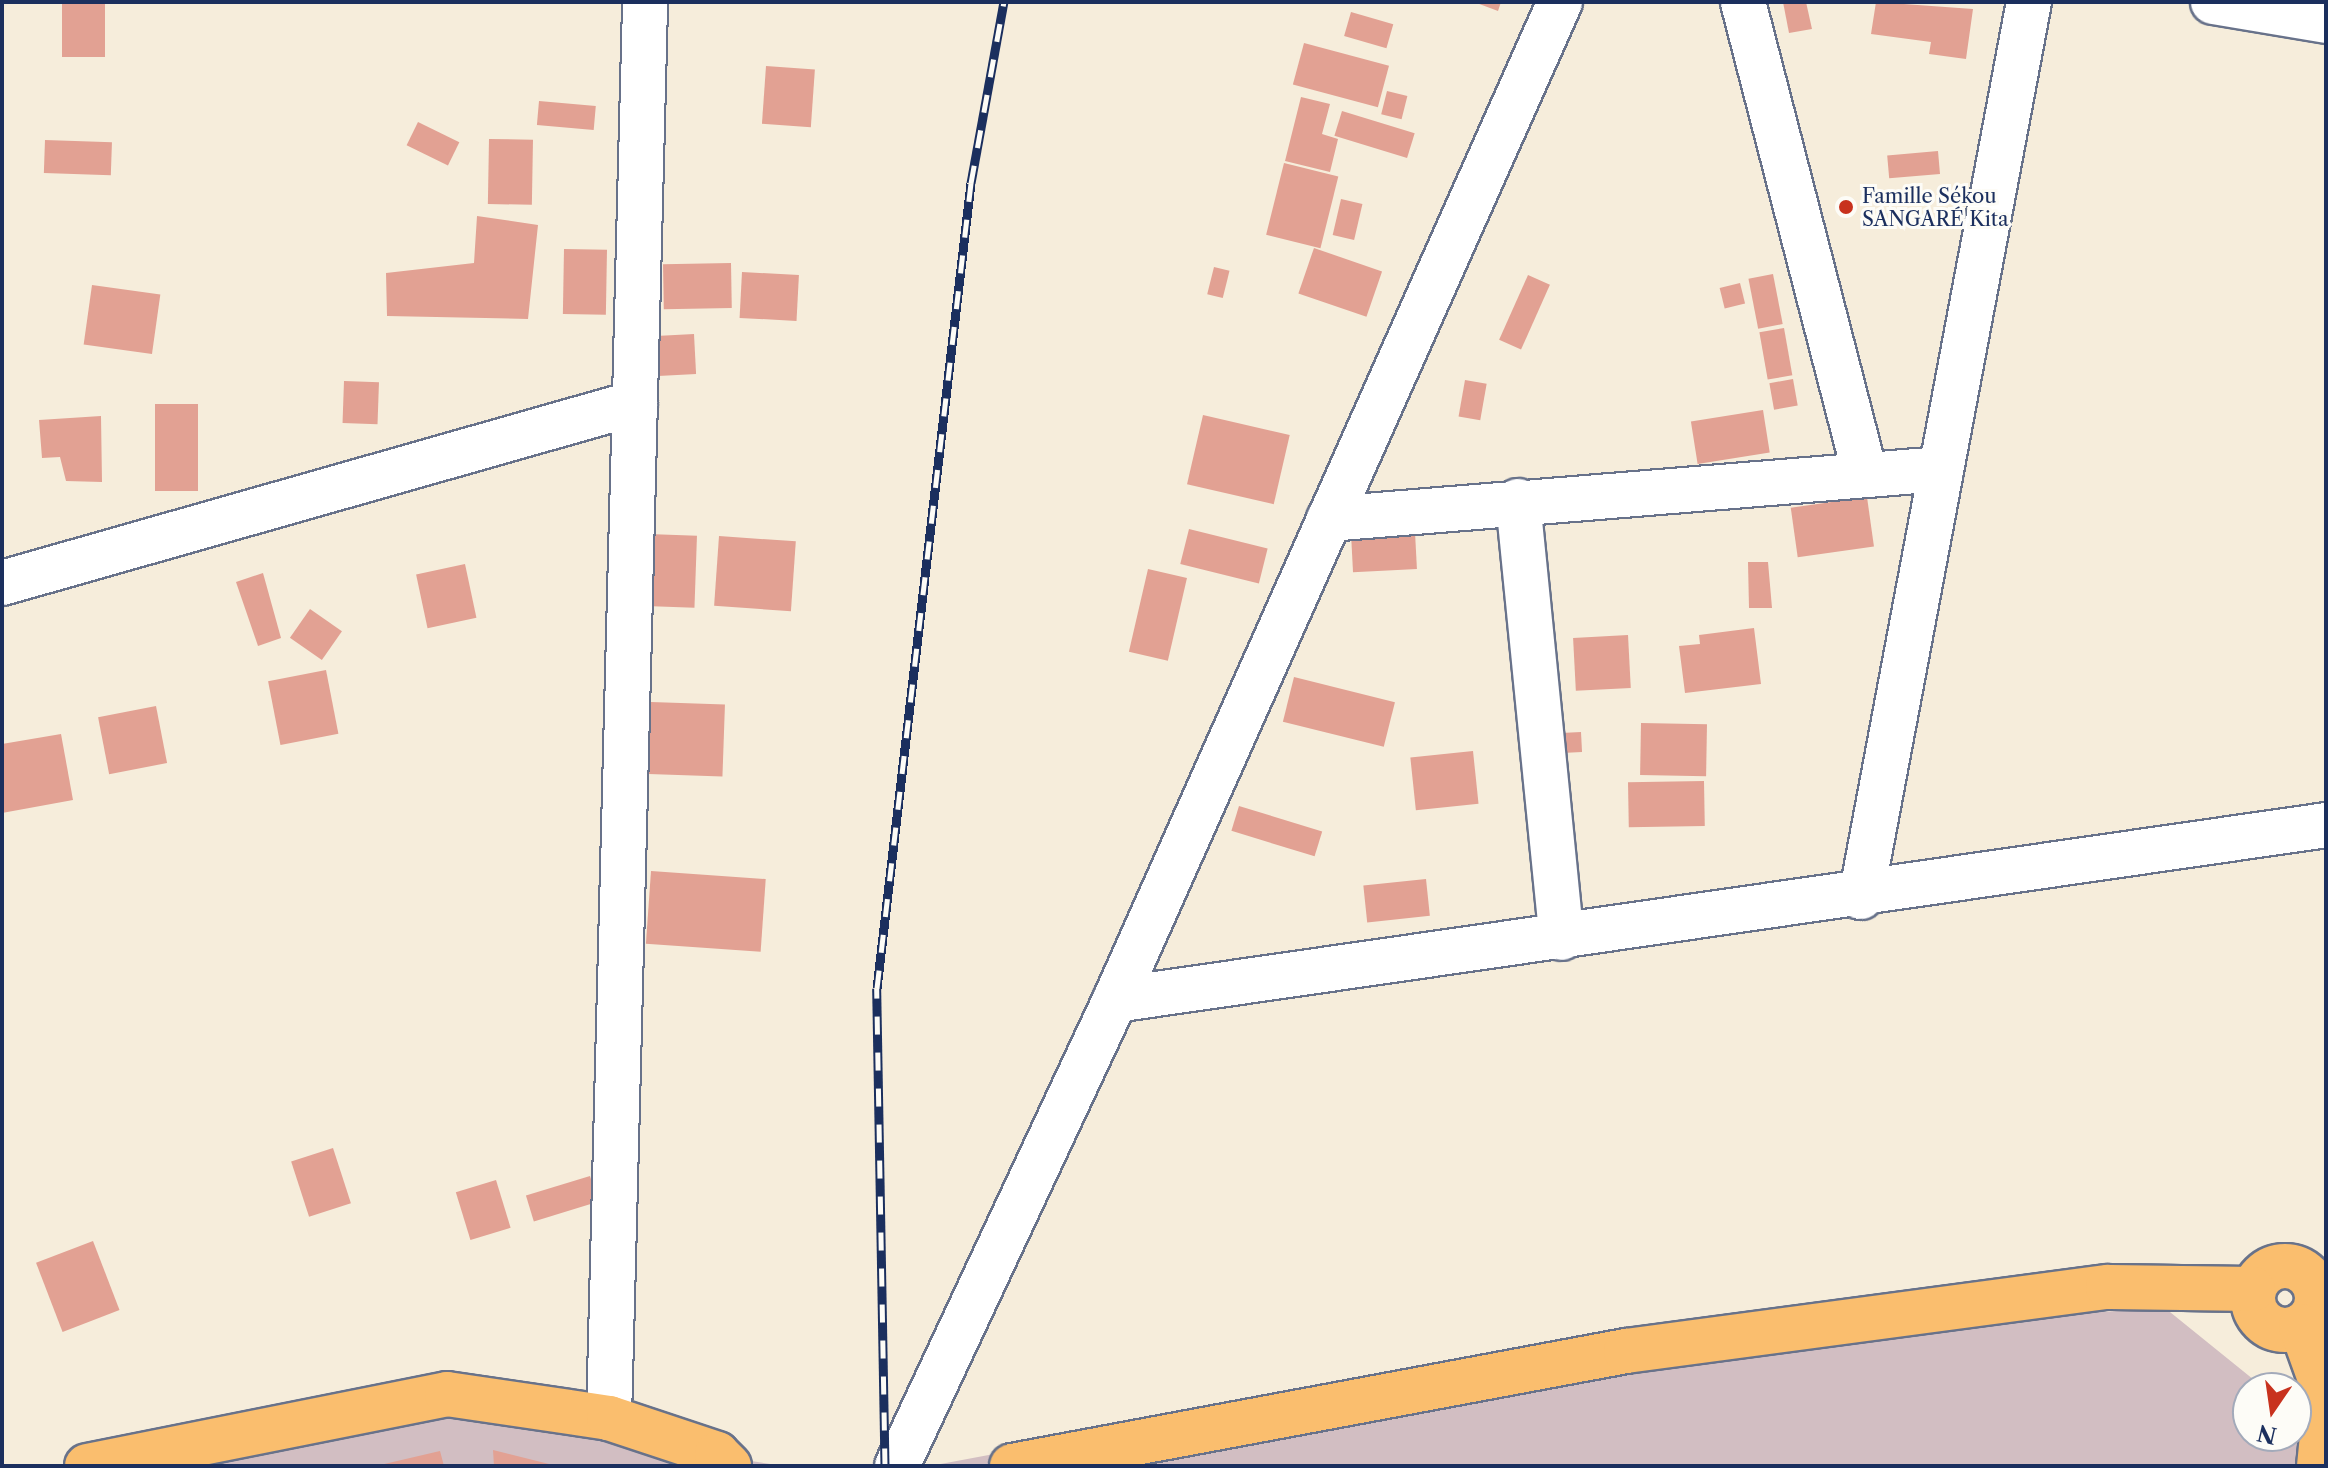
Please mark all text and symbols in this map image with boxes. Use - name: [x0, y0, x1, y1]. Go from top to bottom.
- place label: Famille Sékou SANGARÉ Kita: [1862, 184, 2008, 231]
- marker: Famille Sékou SANGARÉ Kita: [1837, 198, 1855, 216]
- north arrow: [2232, 1372, 2312, 1452]
- text: N: [2255, 1419, 2279, 1449]

